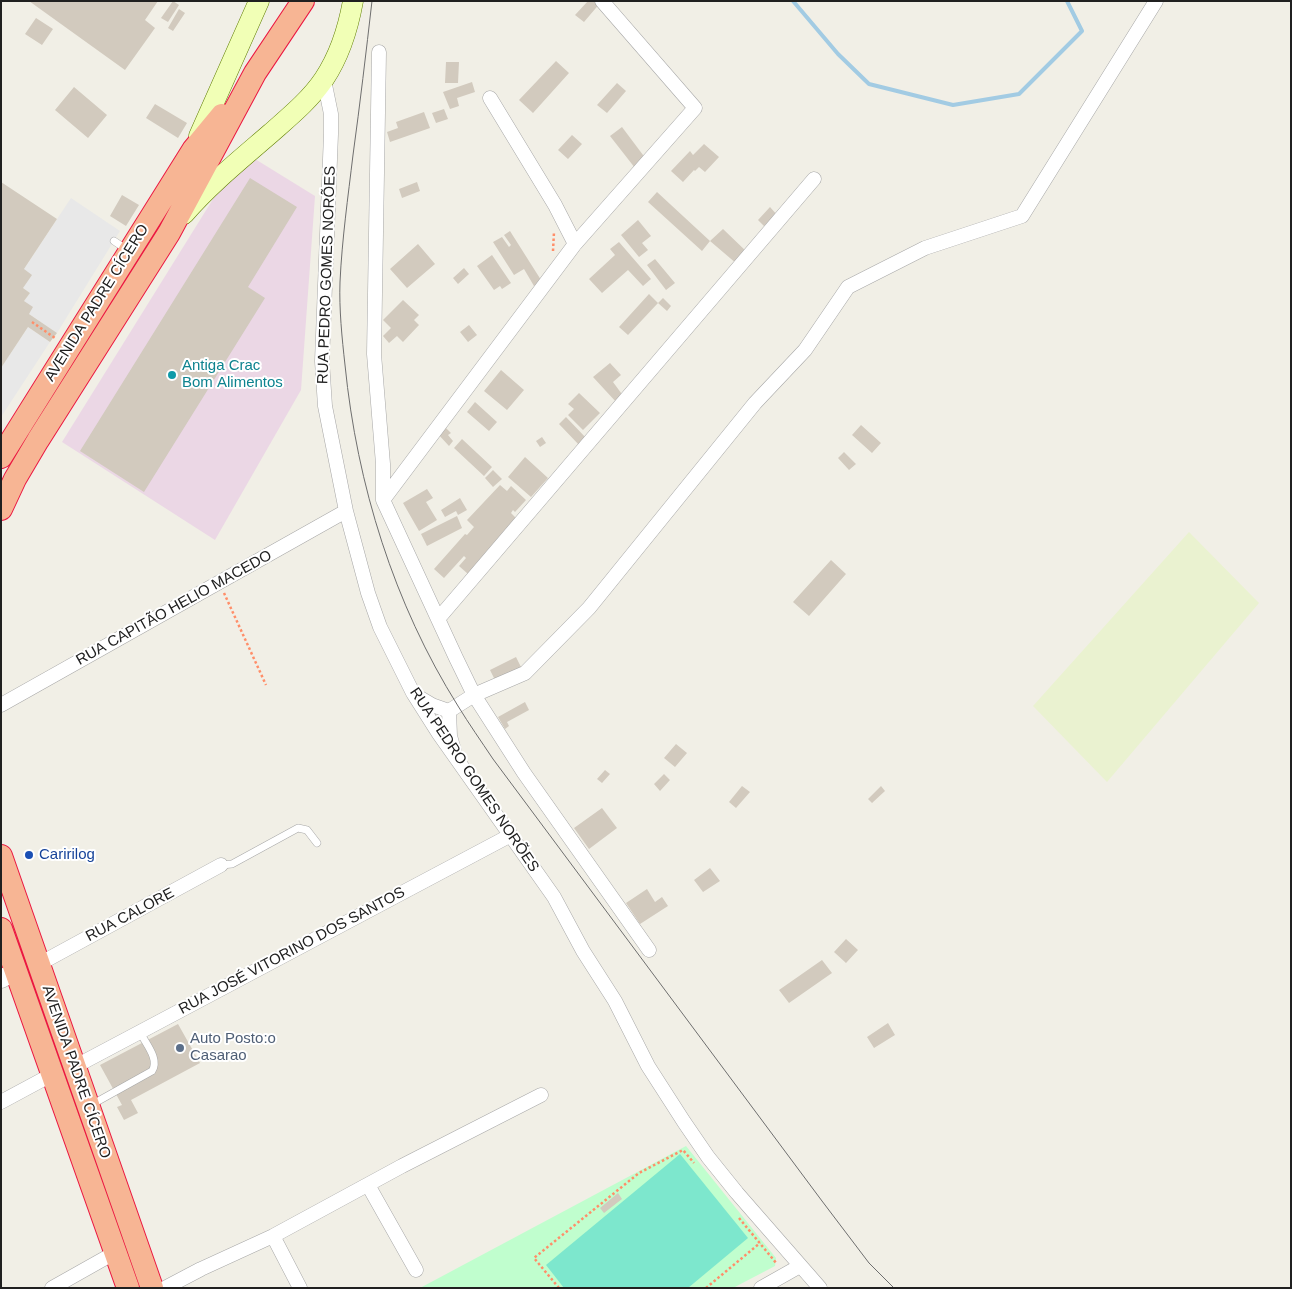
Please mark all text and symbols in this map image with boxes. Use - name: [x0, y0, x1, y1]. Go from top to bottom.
- street label: RUA PEDRO GOMES NORÕES: [314, 166, 340, 384]
- street label: AVENIDA PADRE CÍCERO: [41, 221, 153, 385]
- place label: Antiga Crac Bom Alimentos: [182, 357, 283, 392]
- marker: Antiga Crac Bom Alimentos: [166, 369, 178, 381]
- street label: RUA CAPITÃO HELIO MACEDO: [73, 547, 275, 669]
- street label: RUA PEDRO GOMES NORÕES: [405, 684, 543, 876]
- place label: Caririlog: [39, 846, 95, 864]
- marker: Caririlog: [23, 849, 35, 861]
- street label: RUA CALORE: [83, 884, 177, 946]
- street label: RUA JOSÉ VITORINO DOS SANTOS: [176, 884, 408, 1018]
- street label: AVENIDA PADRE CÍCERO: [38, 983, 114, 1161]
- place label: Auto Posto:o Casarao: [190, 1030, 276, 1065]
- marker: Auto Posto:o Casarao: [174, 1042, 186, 1054]

